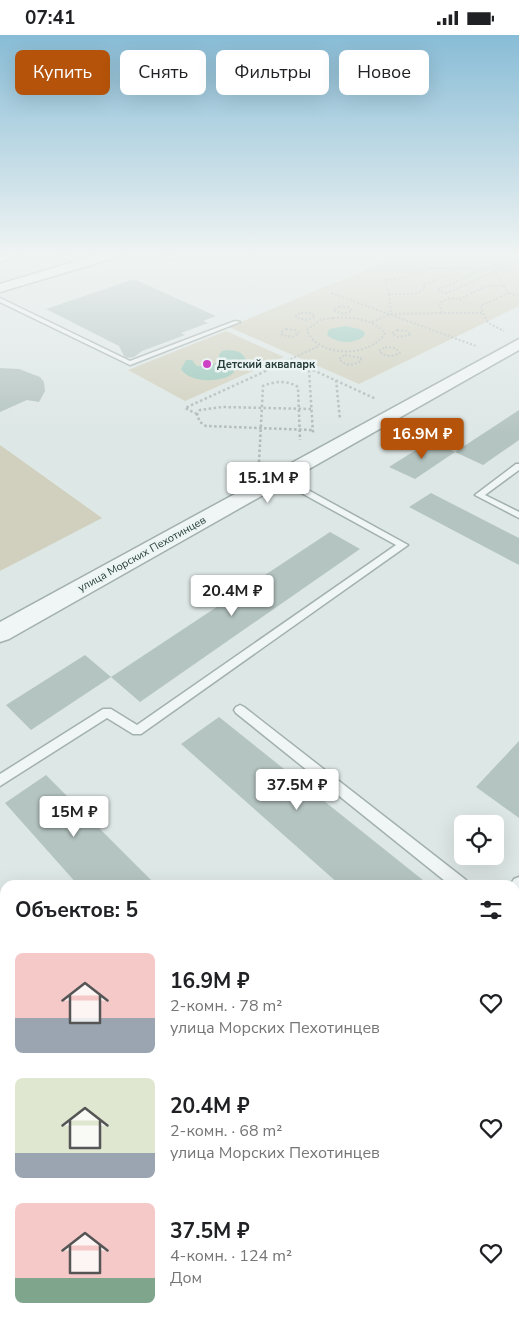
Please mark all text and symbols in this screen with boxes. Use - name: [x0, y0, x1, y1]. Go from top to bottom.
- text: 07:41: [25, 5, 75, 31]
- chip: Купить: [15, 50, 110, 95]
- chip: Снять: [120, 50, 206, 95]
- chip: Фильтры: [216, 50, 329, 95]
- chip: Новое: [339, 50, 429, 95]
- place label: Детский аквапарк: [217, 357, 316, 372]
- marker: Детский аквапарк: [201, 358, 213, 370]
- pin: 16.9M ₽: [376, 417, 468, 460]
- text: 16.9M ₽: [392, 423, 452, 445]
- pin: 15.1M ₽: [222, 461, 314, 504]
- text: 15.1M ₽: [238, 467, 298, 489]
- street label: улица Морских Пехотинцев: [75, 512, 209, 596]
- pin: 20.4M ₽: [186, 575, 278, 617]
- text: 20.4M ₽: [202, 580, 262, 602]
- pin: 37.5M ₽: [251, 769, 343, 811]
- text: 37.5M ₽: [267, 774, 327, 796]
- pin: 15M ₽: [39, 795, 109, 838]
- text: 15M ₽: [50, 801, 98, 823]
- map controls: [454, 815, 504, 865]
- button: locate: [454, 815, 504, 865]
- text: Объектов: 5: [15, 896, 138, 924]
- icon: filters: [477, 896, 505, 924]
- text: 16.9M ₽: [170, 967, 250, 995]
- icon: home: [55, 973, 115, 1033]
- icon: heart: [477, 989, 505, 1017]
- text: 2-комн. · 78 m²: [170, 995, 282, 1017]
- text: улица Морских Пехотинцев: [170, 1017, 380, 1039]
- text: 20.4M ₽: [170, 1092, 250, 1120]
- icon: home: [55, 1098, 115, 1158]
- icon: heart: [477, 1114, 505, 1142]
- text: 2-комн. · 68 m²: [170, 1120, 282, 1142]
- text: улица Морских Пехотинцев: [170, 1142, 380, 1164]
- text: 37.5M ₽: [170, 1217, 250, 1245]
- icon: home: [55, 1223, 115, 1283]
- icon: heart: [477, 1239, 505, 1267]
- text: 4-комн. · 124 m²: [170, 1245, 292, 1267]
- text: Дом: [170, 1267, 202, 1289]

